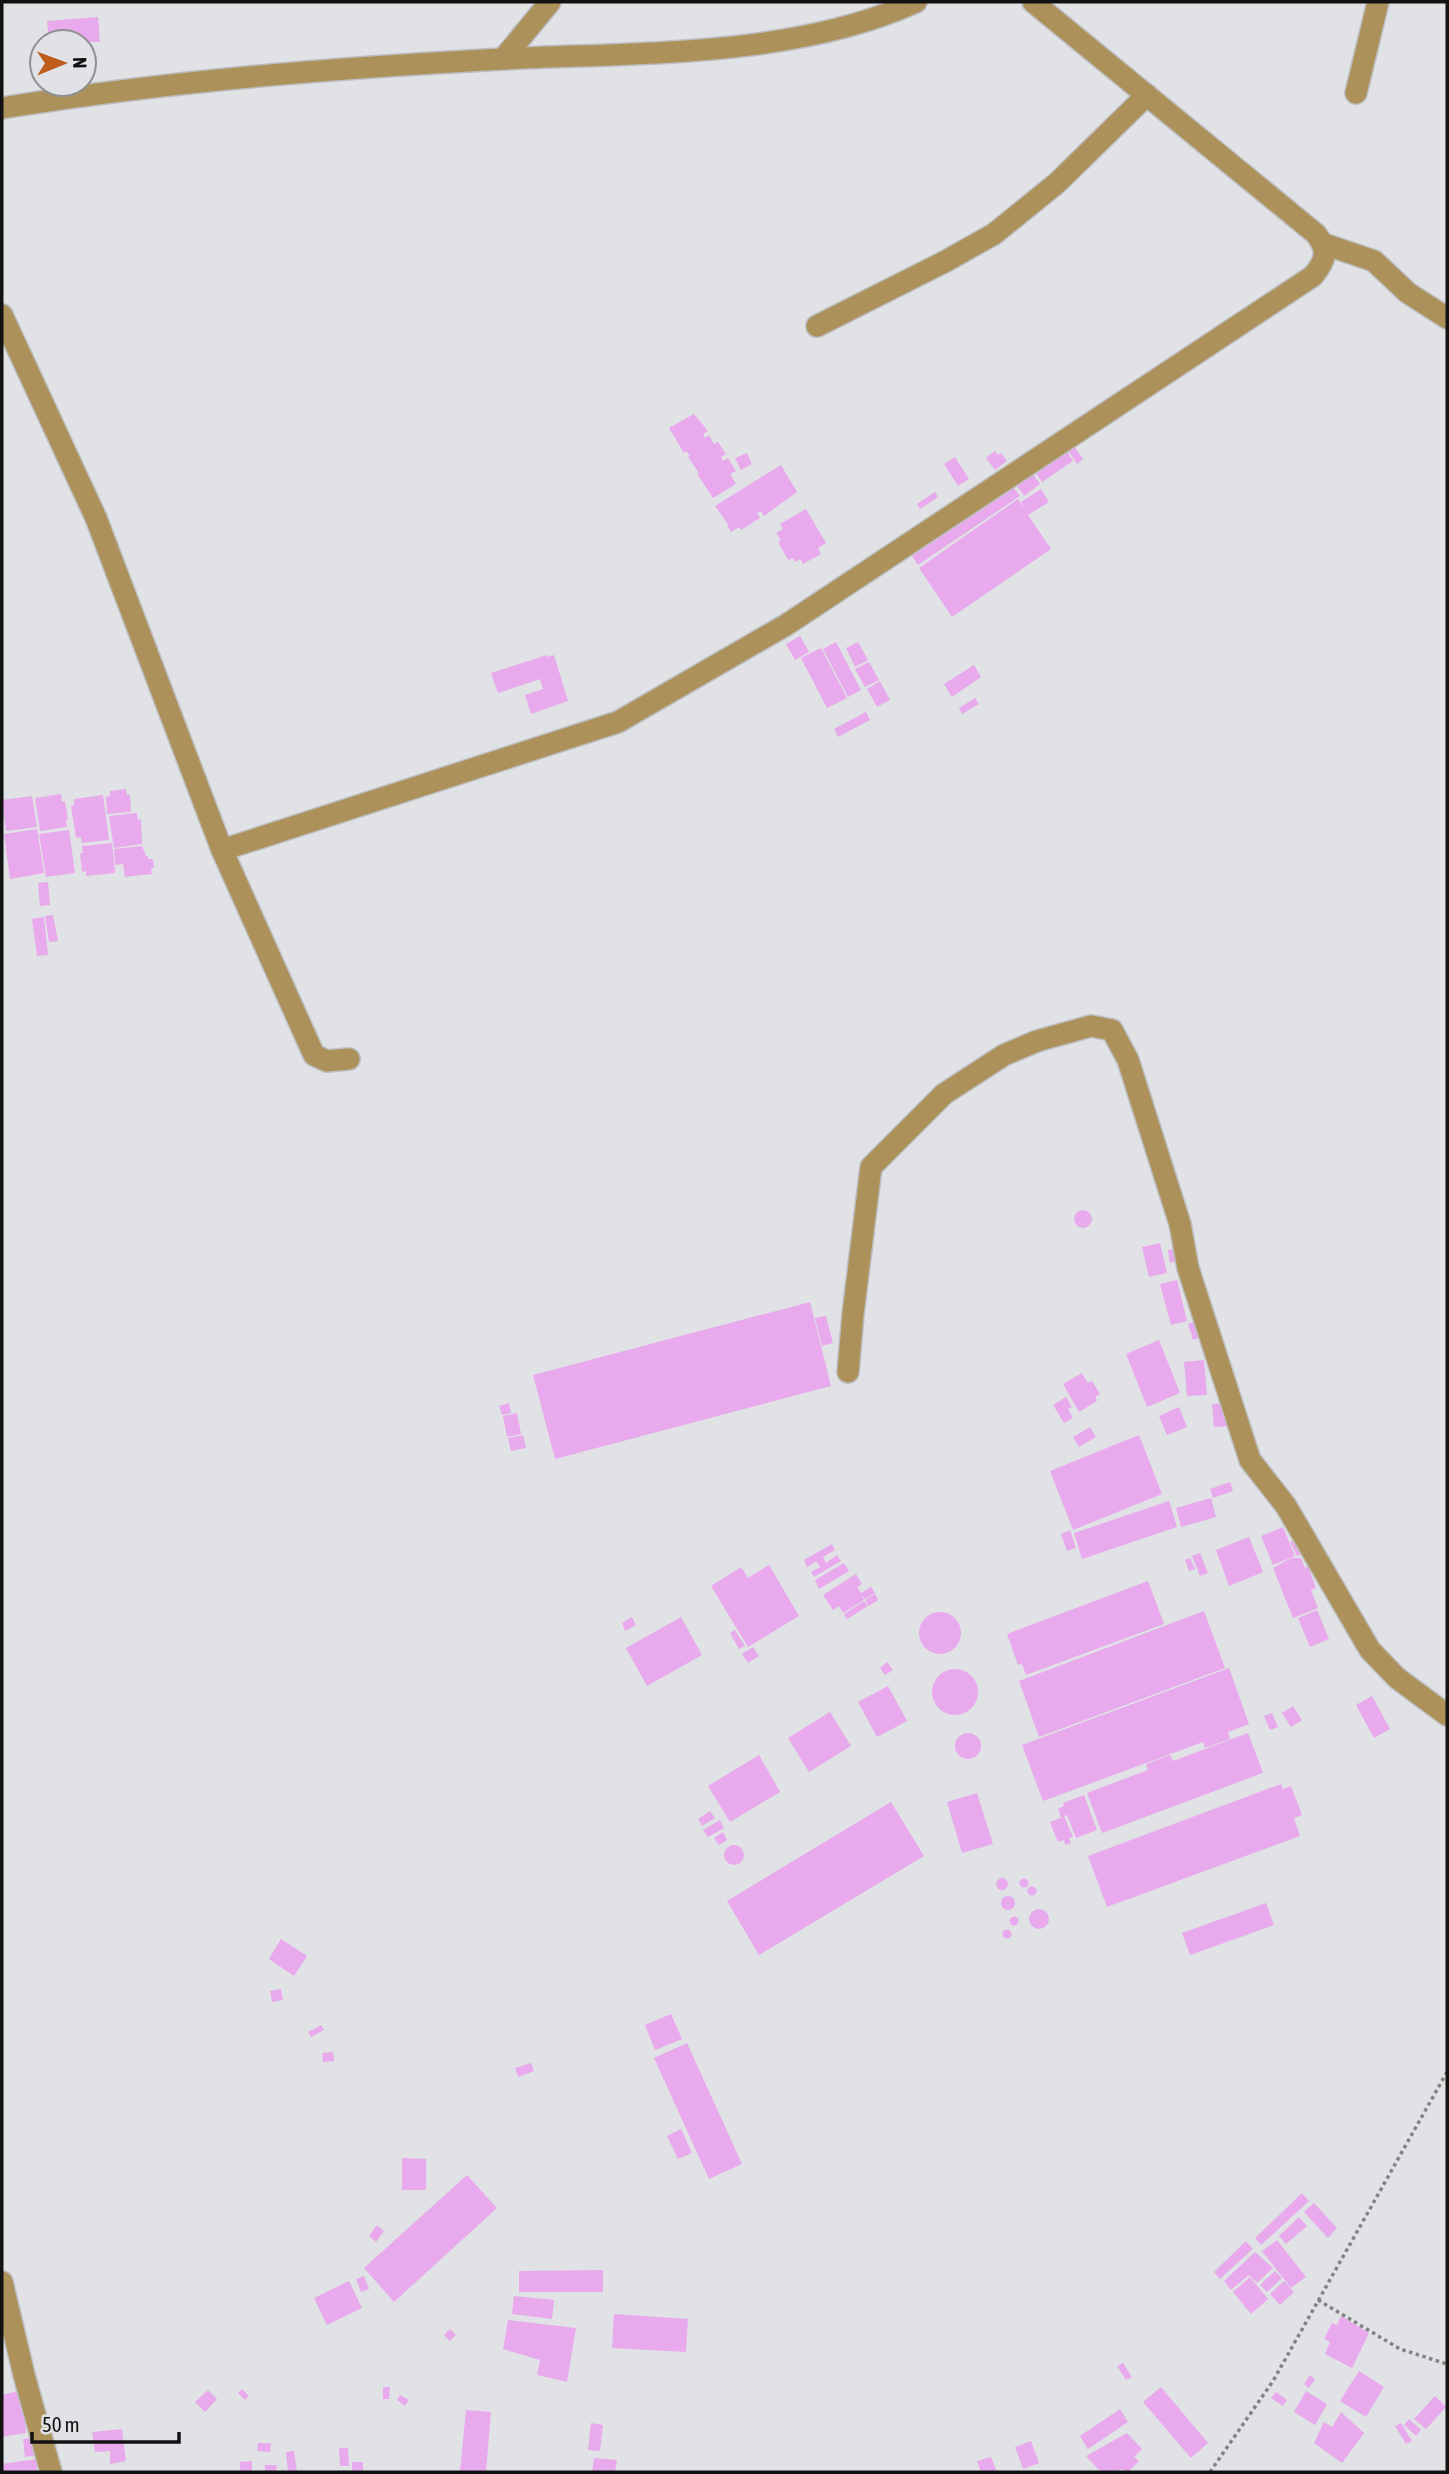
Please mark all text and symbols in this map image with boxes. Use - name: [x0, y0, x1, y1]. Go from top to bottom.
- north arrow: [28, 28, 98, 98]
- text: N: [69, 57, 91, 69]
- scale bar: [32, 2400, 178, 2444]
- text: 50 m: [42, 2412, 80, 2436]

